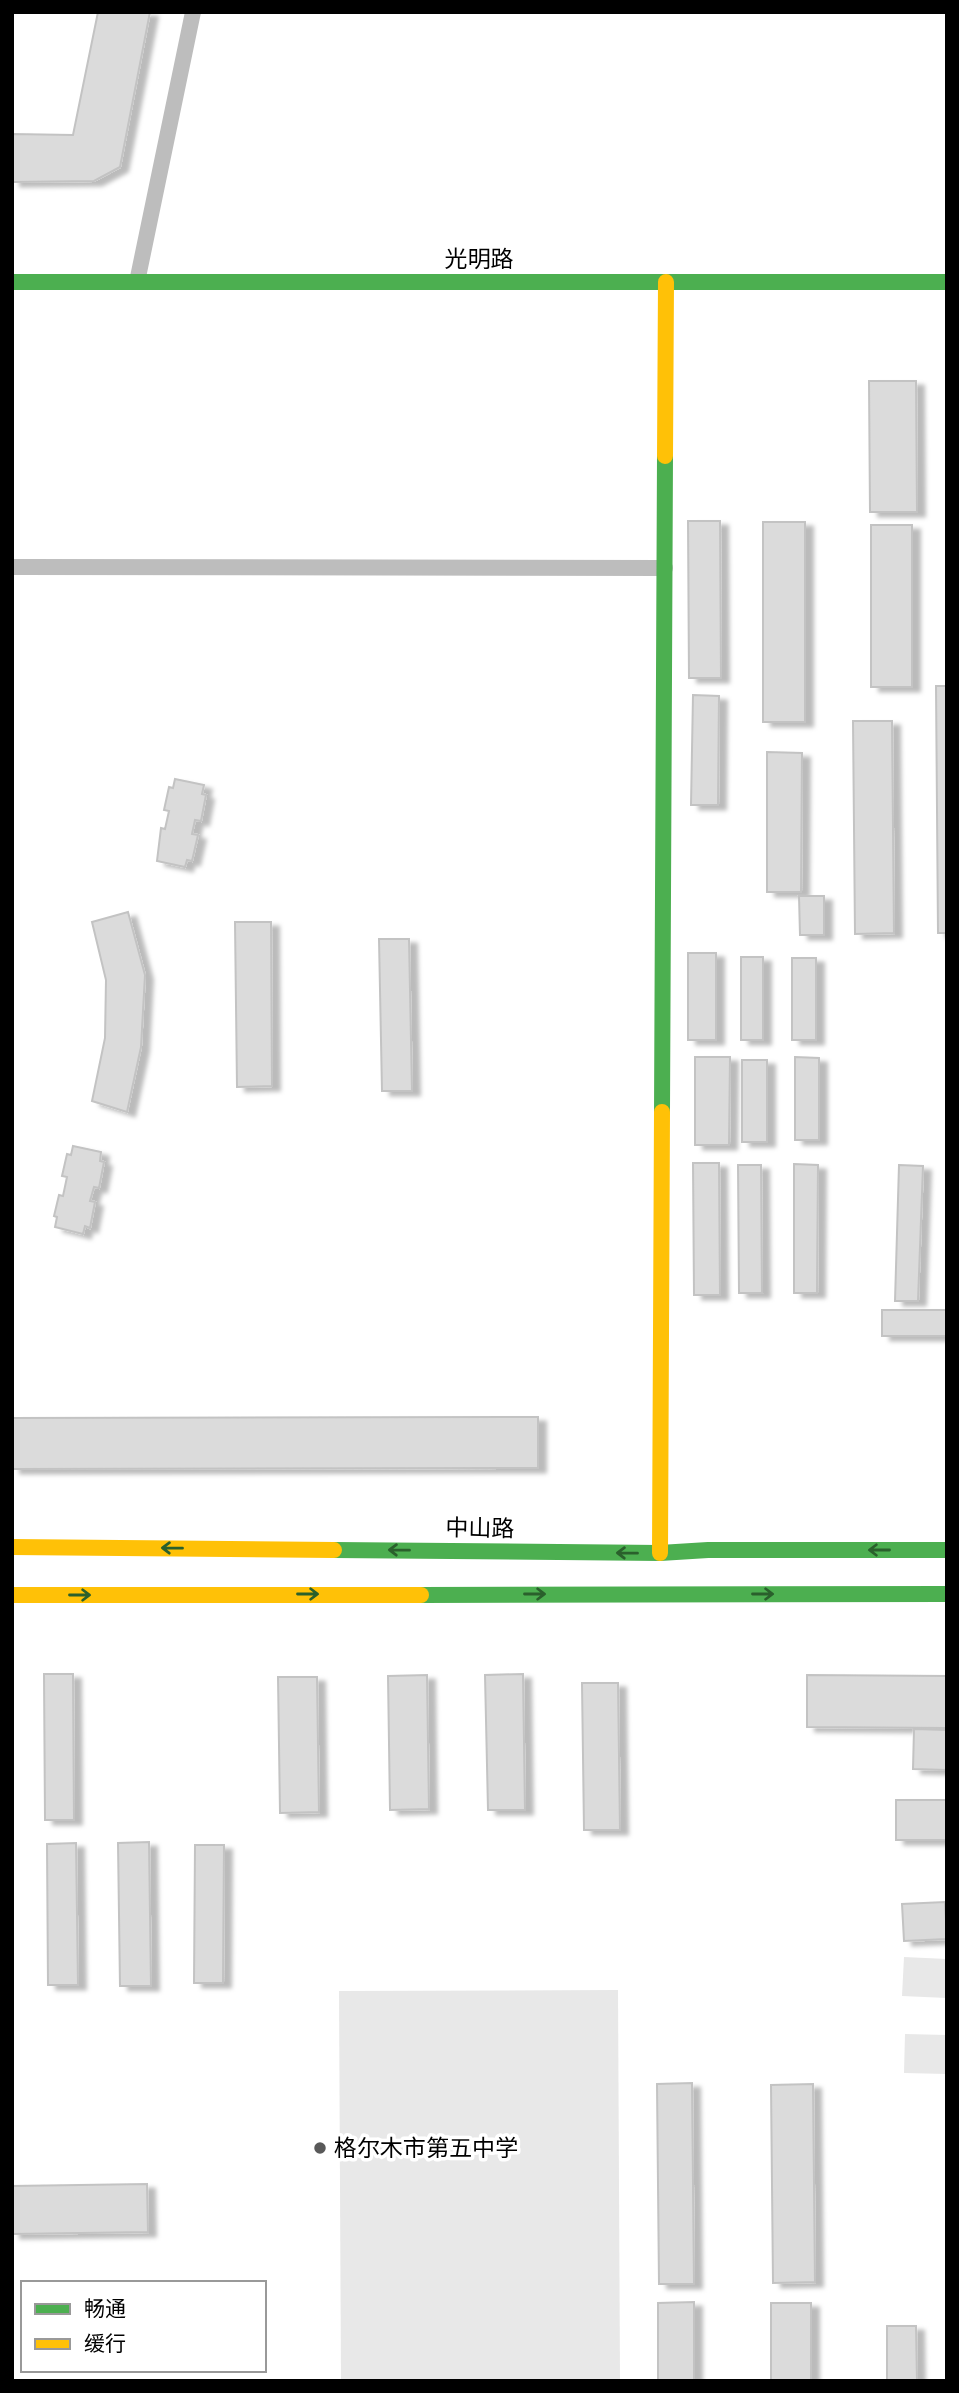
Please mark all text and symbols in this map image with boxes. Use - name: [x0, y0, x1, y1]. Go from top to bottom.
- street label: 光明路: [445, 246, 514, 273]
- street label: 中山路: [445, 1514, 515, 1543]
- one-way arrow: [160, 1541, 183, 1555]
- one-way arrow: [388, 1543, 411, 1557]
- one-way arrow: [867, 1543, 890, 1557]
- one-way arrow: [615, 1546, 638, 1560]
- one-way arrow: [296, 1587, 319, 1601]
- one-way arrow: [524, 1587, 547, 1601]
- one-way arrow: [751, 1587, 774, 1601]
- one-way arrow: [69, 1588, 92, 1602]
- place label: 格尔木市第五中学: [334, 2135, 518, 2162]
- marker: 格尔木市第五中学: [312, 2140, 328, 2156]
- legend: [21, 2281, 266, 2372]
- text: 畅通: [84, 2297, 126, 2321]
- text: 缓行: [84, 2332, 126, 2356]

